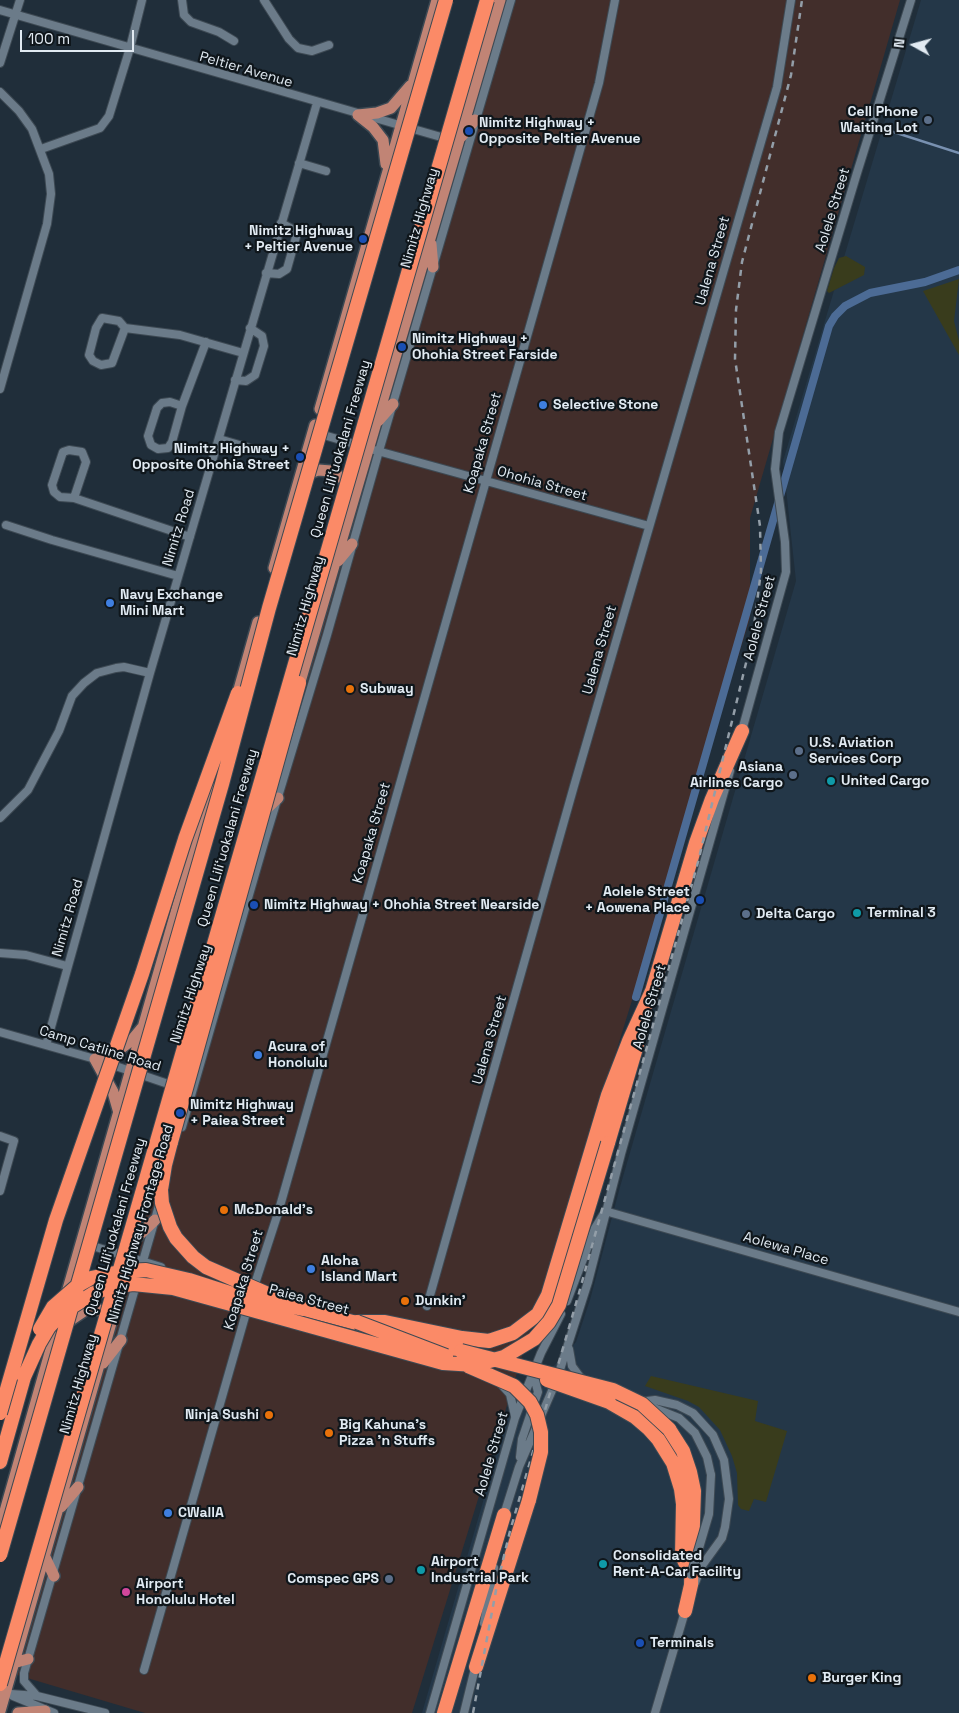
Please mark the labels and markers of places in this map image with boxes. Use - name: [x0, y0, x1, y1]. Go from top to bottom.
- place label: Cell Phone Waiting Lot: [840, 104, 918, 136]
- marker: Cell Phone Waiting Lot: [922, 114, 934, 126]
- place label: Nimitz Highway + Opposite Peltier Avenue: [479, 115, 641, 148]
- marker: Nimitz Highway + Opposite Peltier Avenue: [463, 125, 475, 137]
- place label: Nimitz Highway + Peltier Avenue: [244, 223, 353, 256]
- marker: Nimitz Highway + Peltier Avenue: [357, 233, 369, 245]
- place label: Nimitz Highway + Ohohia Street Farside: [412, 331, 558, 364]
- marker: Nimitz Highway + Ohohia Street Farside: [396, 341, 408, 353]
- place label: Selective Stone: [553, 397, 658, 413]
- marker: Selective Stone: [537, 399, 549, 411]
- place label: Nimitz Highway + Opposite Ohohia Street: [132, 441, 290, 474]
- marker: Nimitz Highway + Opposite Ohohia Street: [294, 451, 306, 463]
- place label: Navy Exchange Mini Mart: [120, 587, 223, 620]
- marker: Navy Exchange Mini Mart: [104, 597, 116, 609]
- place label: Subway: [360, 681, 414, 697]
- marker: Subway: [344, 683, 356, 695]
- place label: U.S. Aviation Services Corp: [809, 735, 902, 768]
- marker: U.S. Aviation Services Corp: [793, 745, 805, 757]
- place label: Asiana Airlines Cargo: [690, 759, 783, 792]
- marker: Asiana Airlines Cargo: [787, 769, 799, 781]
- place label: United Cargo: [841, 773, 929, 789]
- marker: United Cargo: [825, 775, 837, 787]
- place label: Aolele Street + Aowena Place: [585, 884, 690, 916]
- marker: Aolele Street + Aowena Place: [694, 894, 706, 906]
- place label: Nimitz Highway + Ohohia Street Nearside: [264, 897, 539, 913]
- marker: Nimitz Highway + Ohohia Street Nearside: [248, 899, 260, 911]
- place label: Terminal 3: [867, 905, 936, 921]
- place label: Delta Cargo: [756, 906, 835, 922]
- marker: Terminal 3: [851, 907, 863, 919]
- marker: Delta Cargo: [740, 908, 752, 920]
- place label: Acura of Honolulu: [268, 1039, 328, 1072]
- marker: Acura of Honolulu: [252, 1049, 264, 1061]
- place label: Nimitz Highway + Paiea Street: [190, 1097, 294, 1130]
- marker: Nimitz Highway + Paiea Street: [174, 1107, 186, 1119]
- place label: McDonald's: [234, 1202, 313, 1218]
- marker: McDonald's: [218, 1204, 230, 1216]
- place label: Aloha Island Mart: [321, 1253, 397, 1285]
- marker: Aloha Island Mart: [305, 1263, 317, 1275]
- place label: Dunkin': [415, 1293, 466, 1309]
- marker: Dunkin': [399, 1295, 411, 1307]
- place label: Ninja Sushi: [185, 1407, 259, 1423]
- marker: Ninja Sushi: [263, 1409, 275, 1421]
- place label: Big Kahuna's Pizza 'n Stuffs: [339, 1417, 435, 1450]
- marker: Big Kahuna's Pizza 'n Stuffs: [323, 1427, 335, 1439]
- place label: CWallA: [178, 1505, 224, 1521]
- marker: CWallA: [162, 1507, 174, 1519]
- place label: Consolidated Rent-A-Car Facility: [613, 1548, 741, 1580]
- place label: Airport Industrial Park: [431, 1554, 529, 1586]
- marker: Consolidated Rent-A-Car Facility: [597, 1558, 609, 1570]
- marker: Airport Industrial Park: [415, 1564, 427, 1576]
- place label: Comspec GPS: [287, 1571, 379, 1587]
- marker: Comspec GPS: [383, 1573, 395, 1585]
- place label: Airport Honolulu Hotel: [136, 1576, 235, 1608]
- marker: Airport Honolulu Hotel: [120, 1586, 132, 1598]
- place label: Terminals: [650, 1635, 714, 1651]
- marker: Terminals: [634, 1637, 646, 1649]
- place label: Burger King: [822, 1670, 901, 1686]
- marker: Burger King: [806, 1672, 818, 1684]

